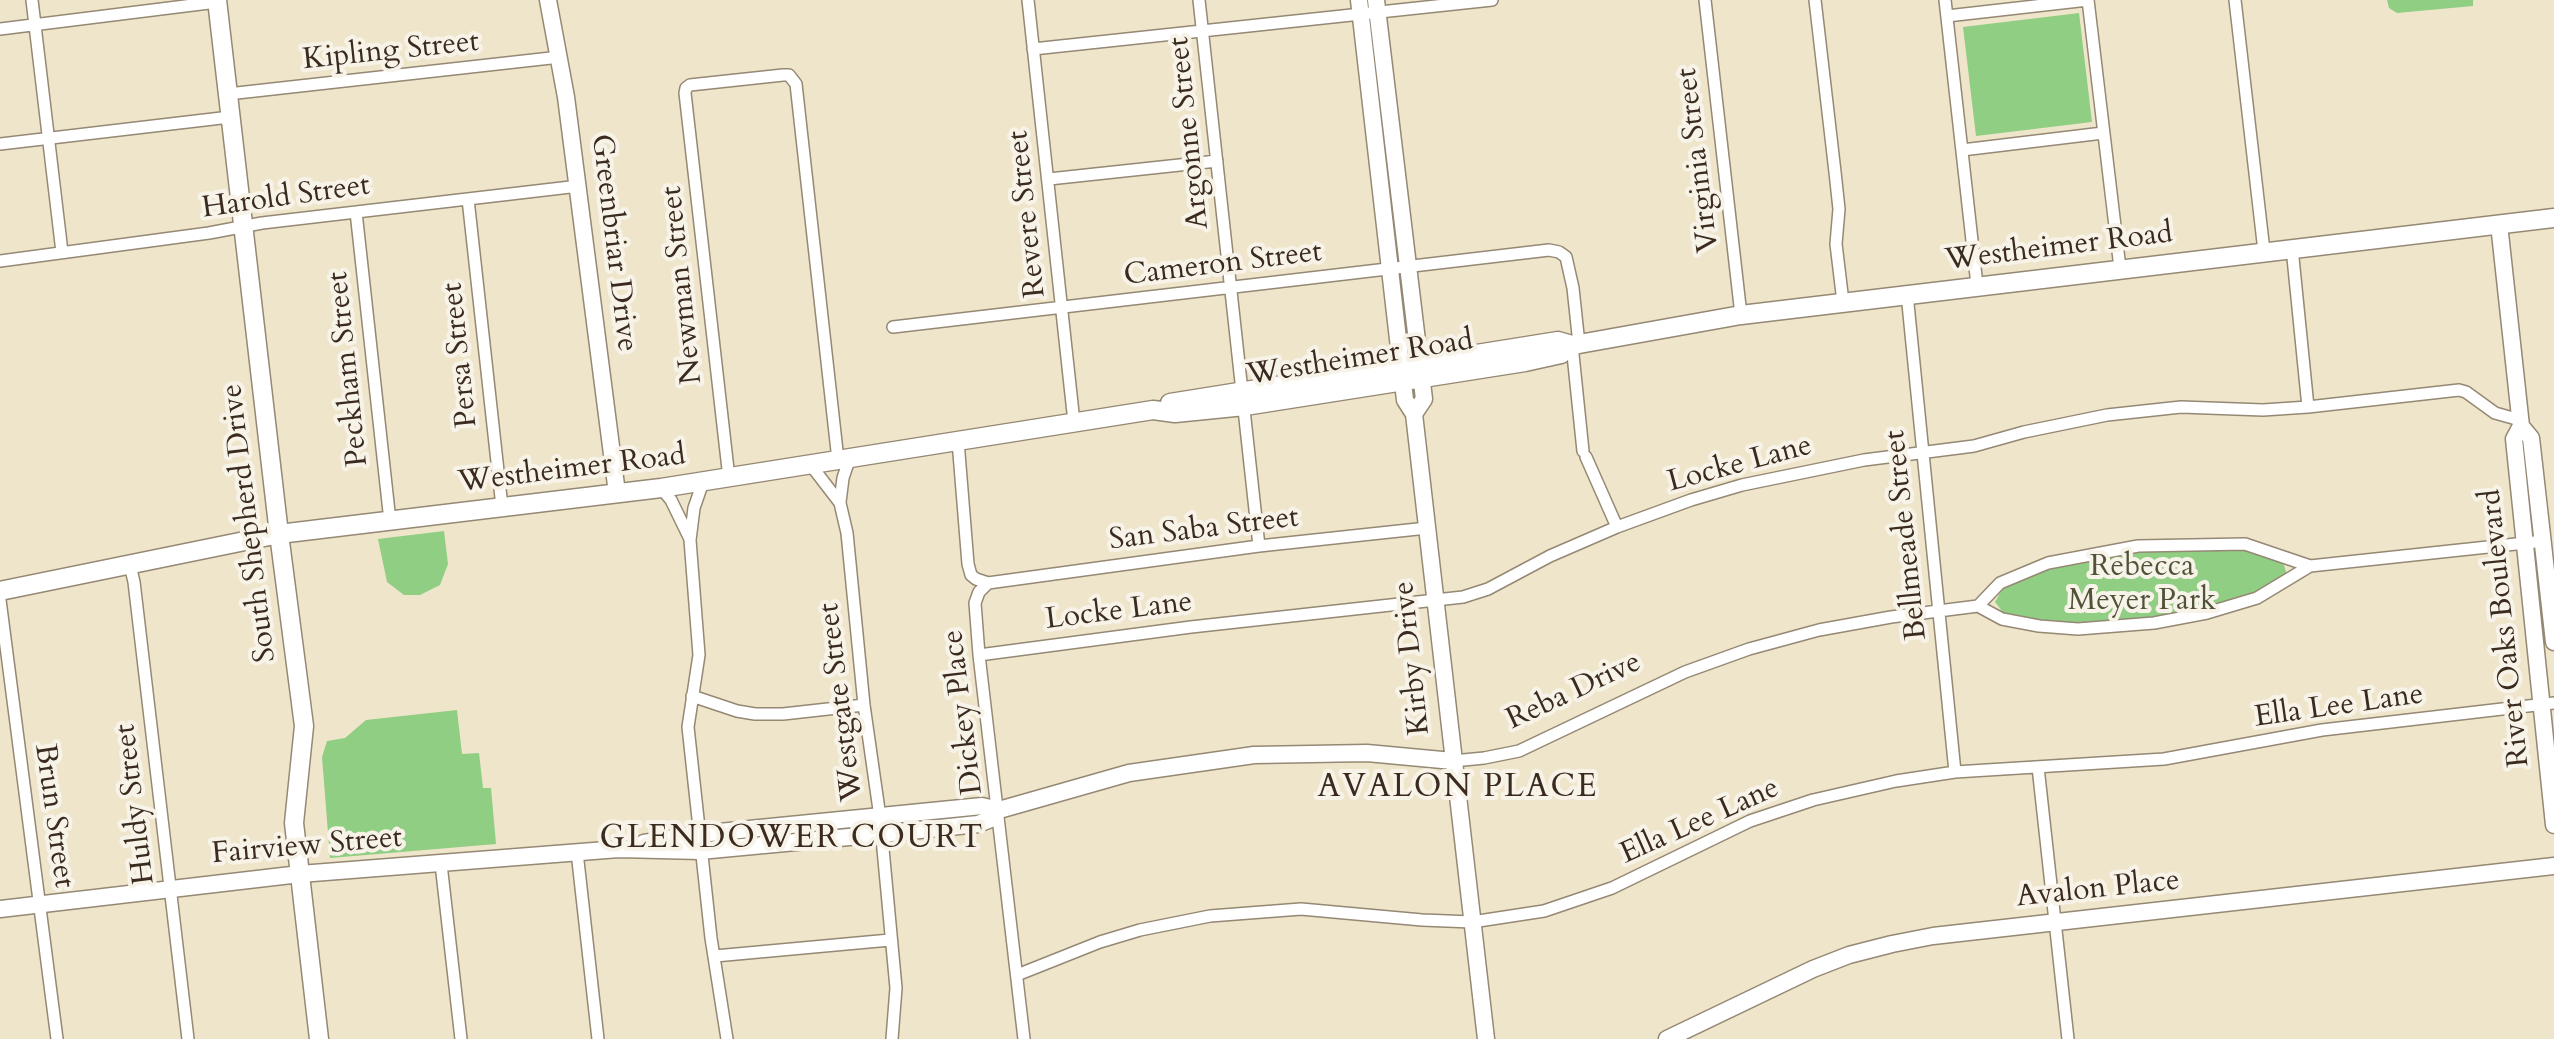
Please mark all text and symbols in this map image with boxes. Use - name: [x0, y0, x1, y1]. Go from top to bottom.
- street label: Kipling Street: [301, 25, 481, 79]
- street label: Argonne Street: [1162, 35, 1218, 231]
- street label: Virginia Street: [1670, 66, 1728, 254]
- street label: Revere Street: [1001, 129, 1055, 299]
- street label: Greenbriar Drive: [582, 132, 644, 354]
- street label: Harold Street: [200, 168, 372, 228]
- street label: Newman Street: [655, 184, 711, 386]
- street label: Westheimer Road: [1943, 216, 2175, 280]
- street label: Cameron Street: [1122, 235, 1324, 295]
- street label: Peckham Street: [321, 270, 377, 468]
- street label: Persa Street: [435, 281, 487, 429]
- street label: Westheimer Road: [1244, 323, 1476, 395]
- street label: South Shepherd Drive: [215, 382, 285, 664]
- street label: Bellmeade Street: [1878, 428, 1936, 642]
- street label: Locke Lane: [1664, 429, 1816, 501]
- street label: Westheimer Road: [456, 438, 688, 502]
- street label: River Oaks Boulevard: [2473, 487, 2539, 769]
- street label: San Saba Street: [1107, 501, 1301, 559]
- park label: Rebecca Meyer Park: [2068, 550, 2216, 620]
- street label: Kirby Drive: [1387, 579, 1439, 737]
- street label: Locke Lane: [1044, 585, 1194, 639]
- street label: Westgate Street: [812, 601, 872, 803]
- street label: Dickey Place: [936, 628, 992, 796]
- street label: Reba Drive: [1501, 645, 1647, 739]
- street label: Ella Lee Lane: [2252, 677, 2426, 737]
- street label: Huldy Street: [108, 722, 164, 886]
- street label: Brun Street: [25, 742, 81, 890]
- district label: AVALON PLACE: [1317, 770, 1599, 808]
- street label: Ella Lee Lane: [1615, 771, 1785, 873]
- street label: Fairview Street: [210, 821, 404, 873]
- district label: GLENDOWER COURT: [599, 821, 985, 859]
- street label: Avalon Place: [2015, 864, 2181, 916]

